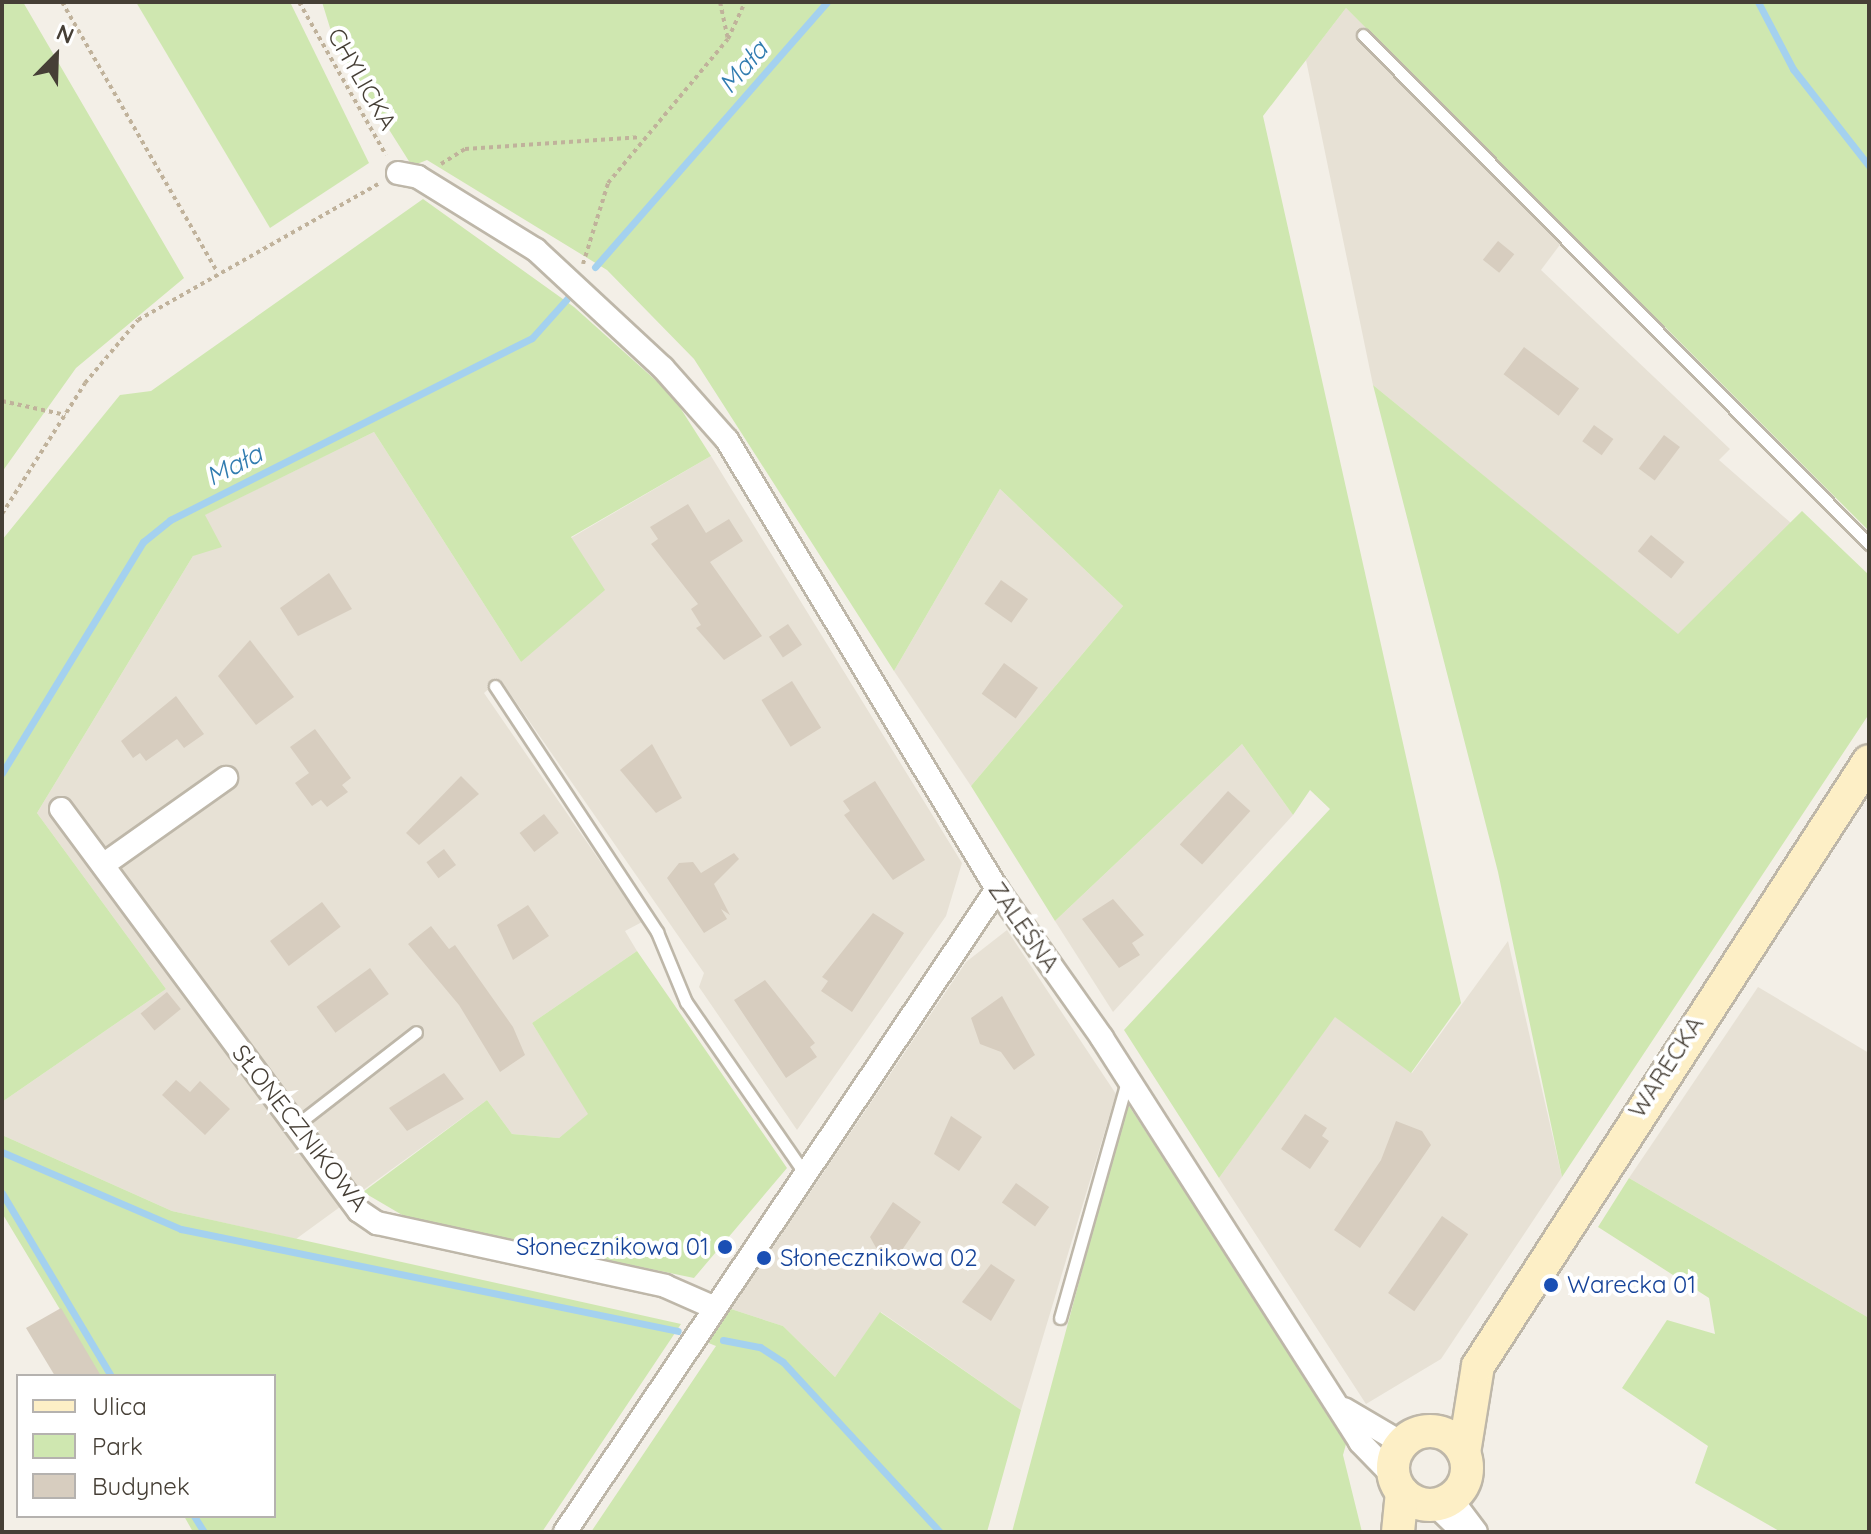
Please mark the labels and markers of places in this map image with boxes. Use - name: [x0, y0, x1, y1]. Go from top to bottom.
- place label: Słonecznikowa 01: [516, 1233, 709, 1261]
- marker: Słonecznikowa 01: [716, 1238, 734, 1256]
- place label: Słonecznikowa 02: [780, 1244, 978, 1272]
- marker: Słonecznikowa 02: [755, 1249, 773, 1267]
- place label: Warecka 01: [1567, 1271, 1696, 1299]
- marker: Warecka 01: [1542, 1276, 1560, 1294]

